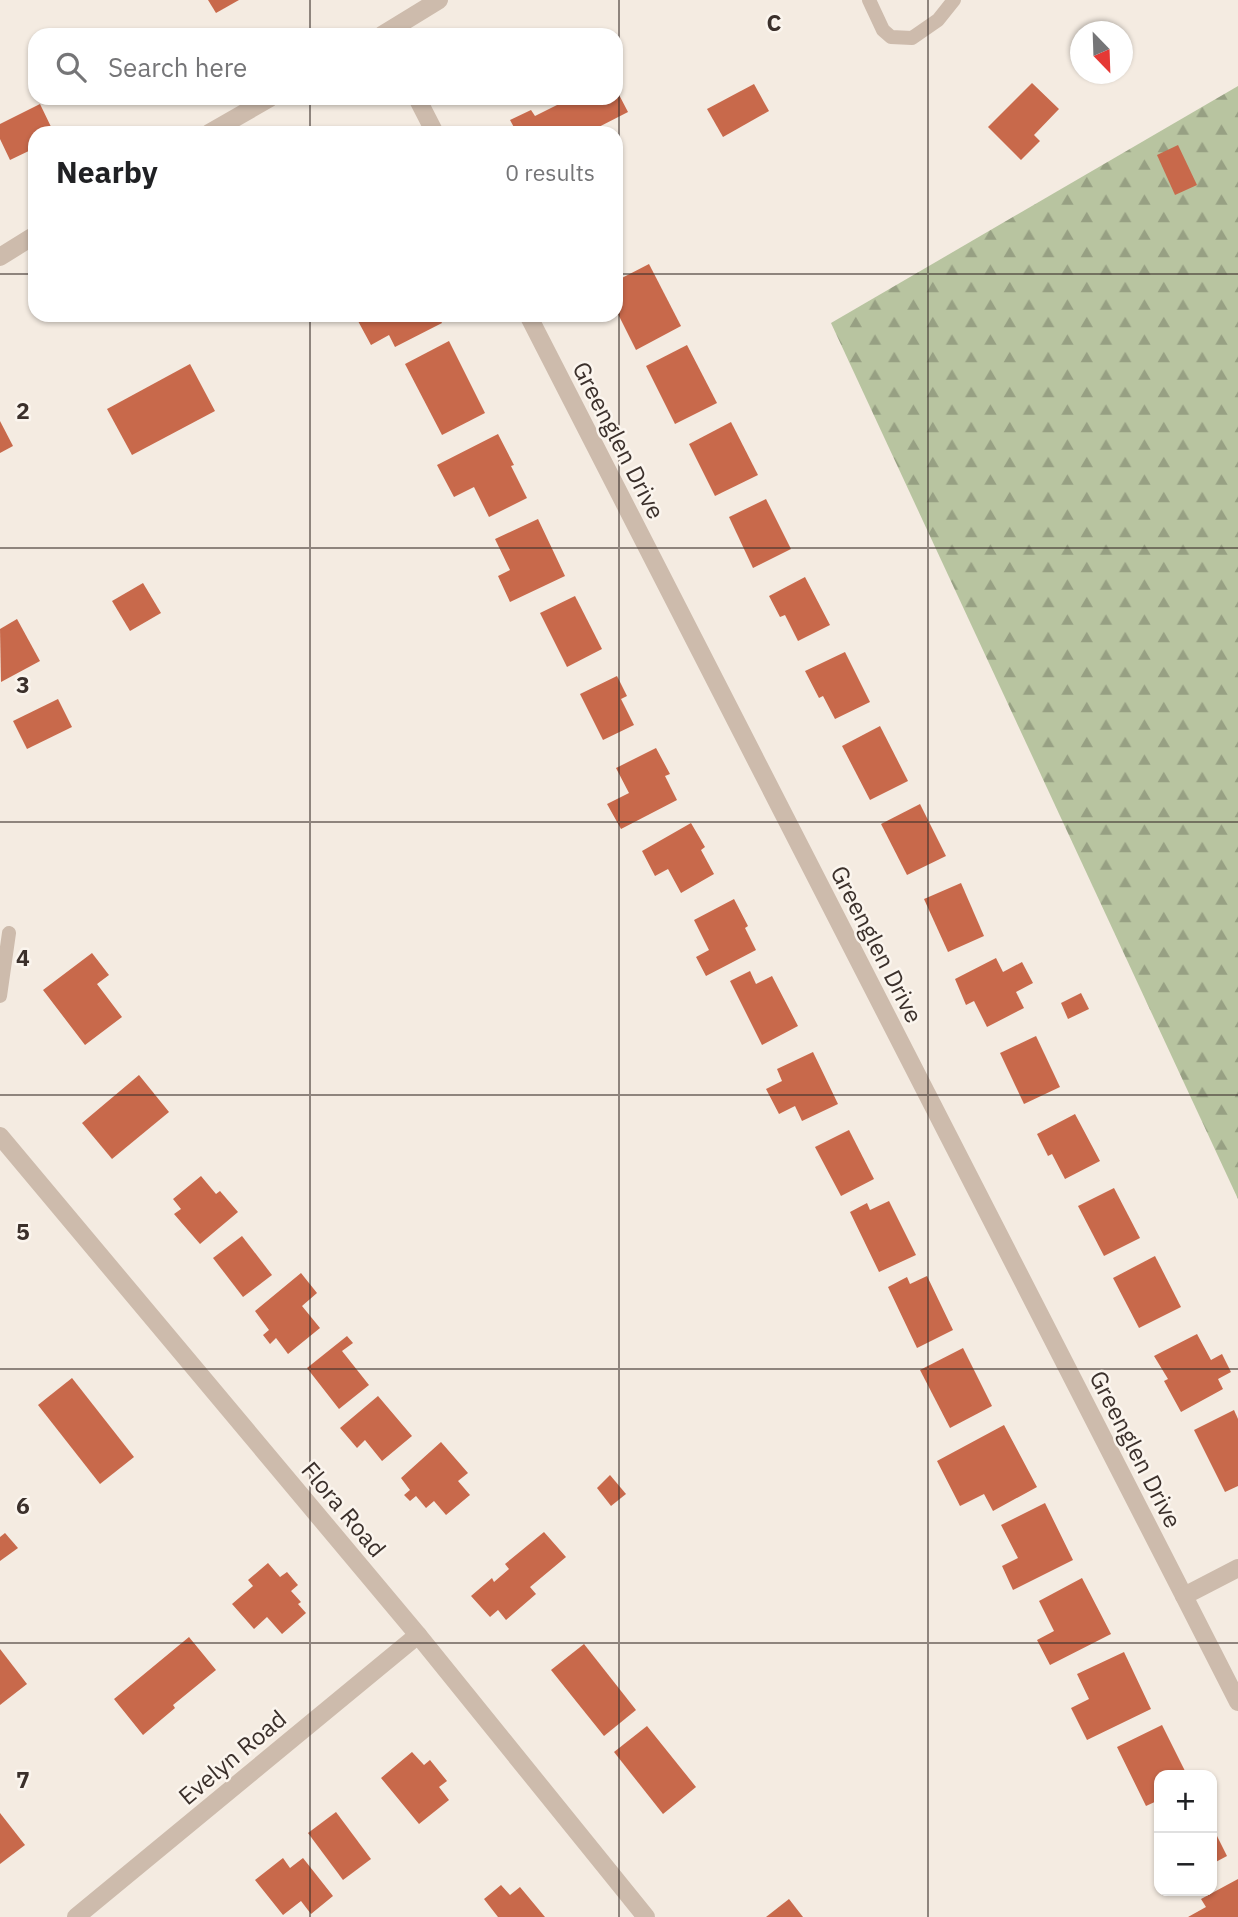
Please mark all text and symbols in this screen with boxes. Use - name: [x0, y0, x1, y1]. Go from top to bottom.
- text: C: [767, 7, 782, 37]
- north arrow: [1070, 21, 1133, 84]
- search box: [28, 28, 623, 105]
- icon: search: [52, 48, 90, 86]
- text: Search here: [108, 50, 247, 84]
- text: Nearby: [56, 152, 158, 191]
- text: 0 results: [505, 157, 595, 187]
- street label: Greenglen Drive: [566, 356, 672, 524]
- text: 2: [16, 395, 30, 425]
- text: 3: [16, 669, 30, 699]
- street label: Greenglen Drive: [824, 860, 930, 1028]
- text: 4: [16, 942, 30, 972]
- text: 5: [16, 1216, 30, 1246]
- street label: Greenglen Drive: [1083, 1365, 1189, 1533]
- street label: Flora Road: [295, 1454, 393, 1564]
- text: 6: [16, 1490, 30, 1520]
- street label: Evelyn Road: [171, 1702, 293, 1812]
- text: 7: [16, 1764, 30, 1794]
- map controls: [1154, 1770, 1217, 1896]
- button: +: [1154, 1770, 1217, 1833]
- button: −: [1154, 1833, 1217, 1896]

